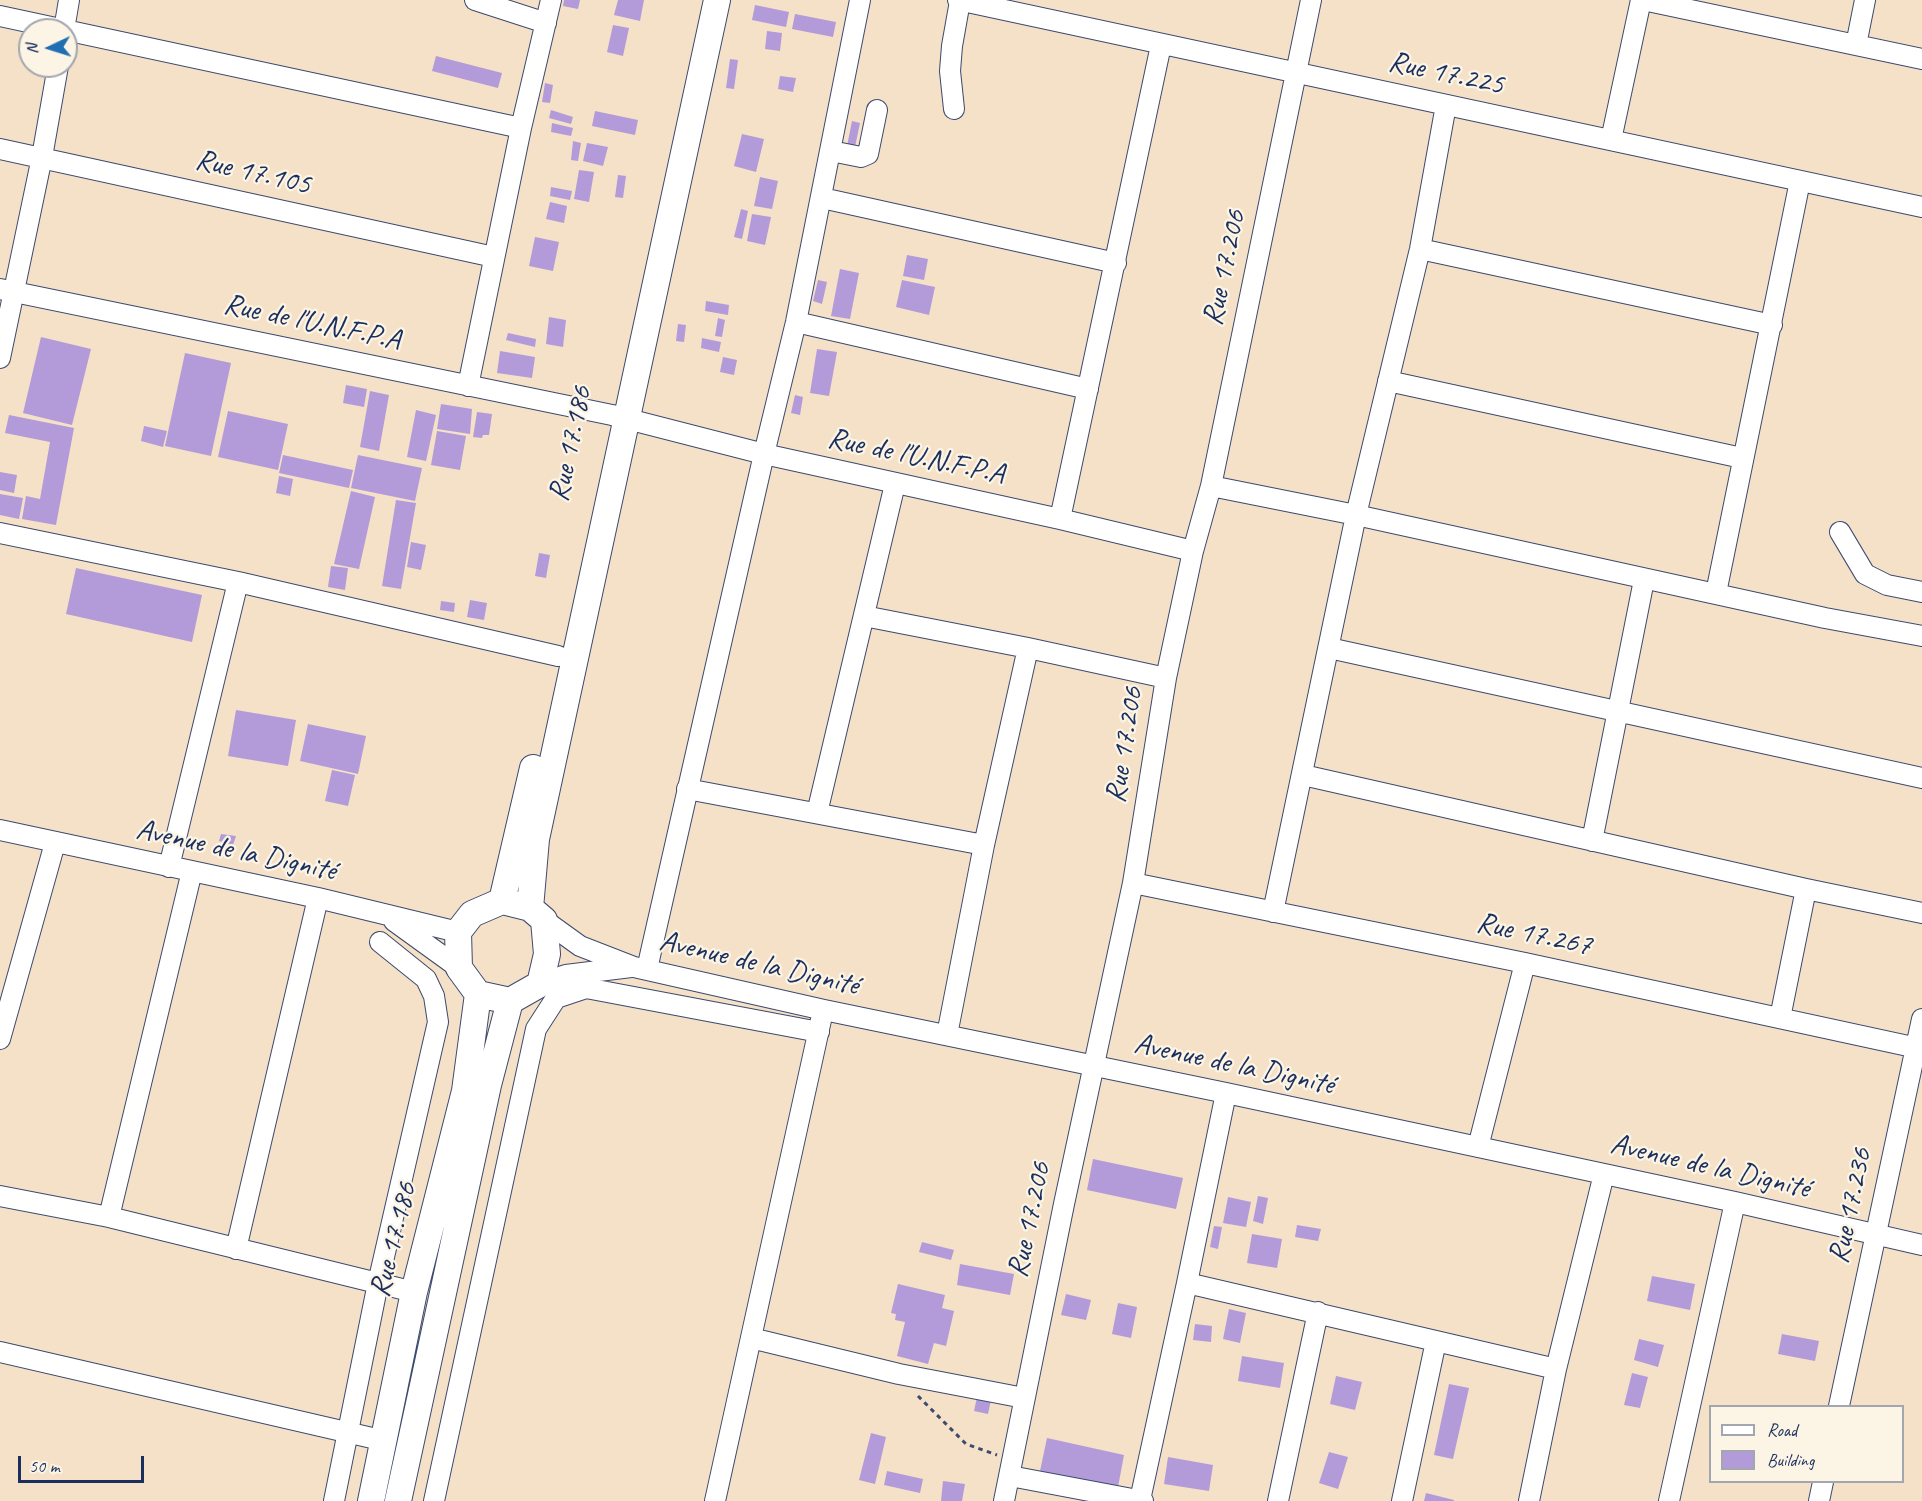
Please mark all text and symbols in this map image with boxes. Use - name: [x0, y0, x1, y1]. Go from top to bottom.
- north arrow: [18, 18, 78, 78]
- text: N: [22, 43, 42, 55]
- street label: Rue 17.225: [1385, 44, 1507, 104]
- street label: Rue 17.105: [192, 142, 314, 204]
- street label: Rue 17.206: [1195, 207, 1255, 329]
- street label: Rue de l'U.N.F.P.A: [220, 287, 404, 359]
- street label: Rue 17.186: [541, 383, 601, 505]
- street label: Rue de l'U.N.F.P.A: [824, 421, 1008, 493]
- street label: Rue 17.206: [1098, 685, 1152, 805]
- street label: Avenue de la Dignité: [133, 812, 339, 890]
- street label: Rue 17.267: [1473, 905, 1595, 965]
- street label: Avenue de la Dignité: [656, 924, 862, 1004]
- street label: Avenue de la Dignité: [1131, 1026, 1337, 1104]
- street label: Avenue de la Dignité: [1607, 1127, 1813, 1207]
- street label: Rue 17.236: [1821, 1145, 1881, 1267]
- street label: Rue 17.206: [1000, 1159, 1060, 1281]
- street label: Rue 17.186: [362, 1179, 426, 1301]
- legend: [1709, 1405, 1904, 1483]
- text: Road: [1767, 1419, 1797, 1441]
- scale bar: [21, 1444, 147, 1482]
- text: Building: [1767, 1449, 1814, 1471]
- text: 50 m: [29, 1455, 60, 1477]

